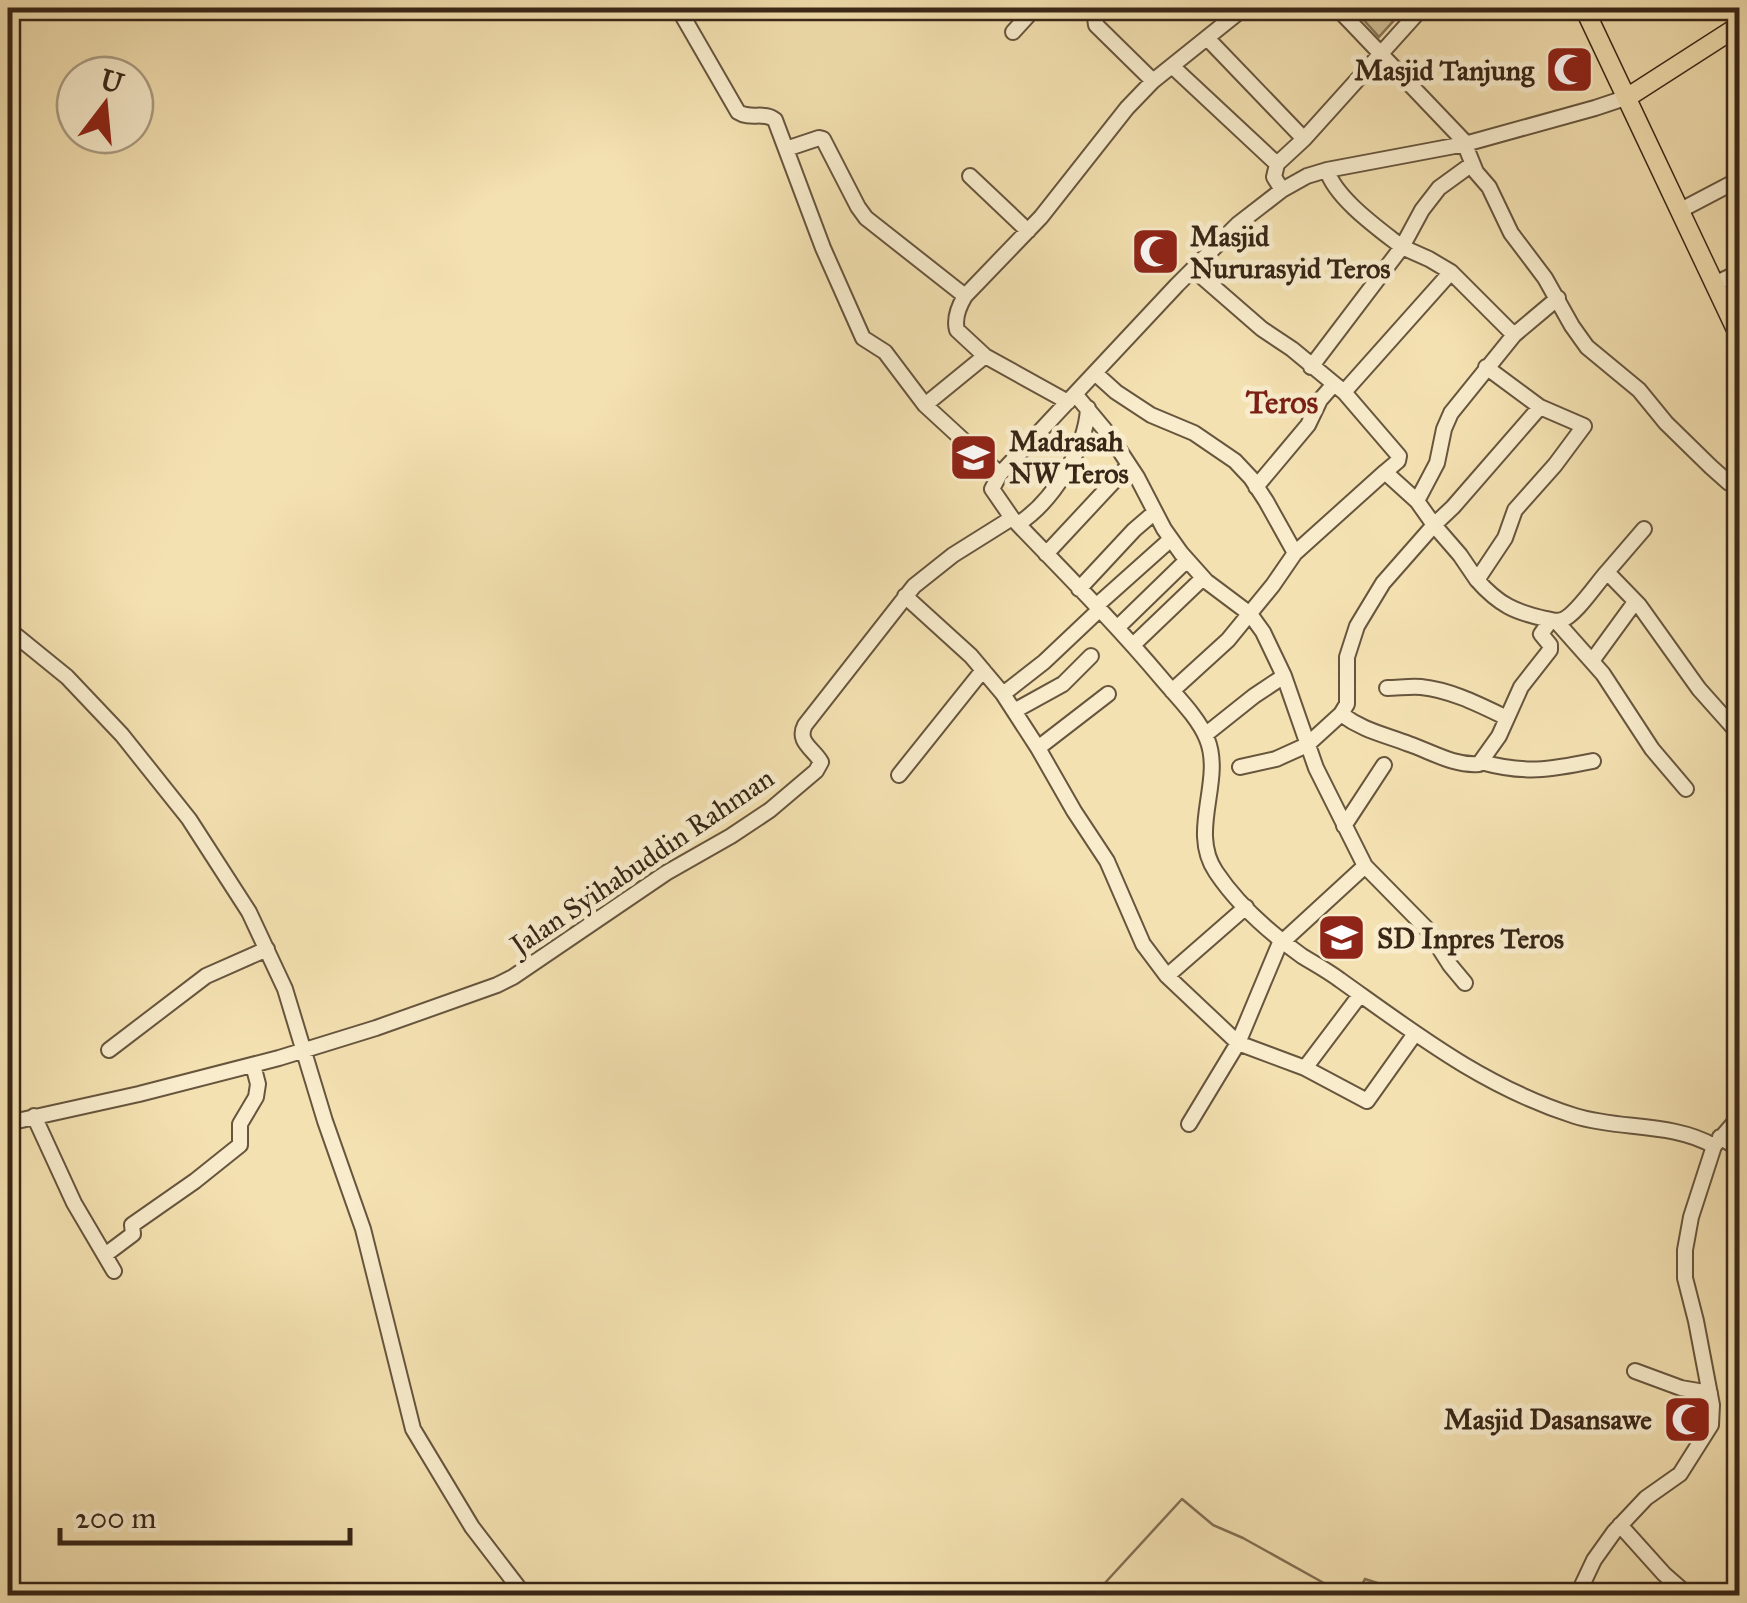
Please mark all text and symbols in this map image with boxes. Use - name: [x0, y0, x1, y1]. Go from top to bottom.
- mosque icon: Masjid Tanjung: [1543, 44, 1595, 96]
- place label: Masjid Tanjung: [1354, 53, 1535, 88]
- north arrow: [55, 55, 155, 155]
- text: U: [96, 62, 128, 102]
- place label: Masjid Nururasyid Teros: [1190, 219, 1391, 286]
- mosque icon: Masjid Nururasyid Teros: [1129, 226, 1181, 278]
- district label: Teros: [1246, 383, 1319, 422]
- place label: Madrasah NW Teros: [1009, 424, 1129, 491]
- school or university icon: Madrasah NW Teros: [948, 431, 1000, 483]
- street label: Jalan Syihabuddin Rahman: [501, 760, 781, 964]
- school or university icon: SD Inpres Teros: [1316, 912, 1368, 964]
- place label: SD Inpres Teros: [1377, 921, 1564, 956]
- mosque icon: Masjid Dasansawe: [1661, 1393, 1713, 1445]
- place label: Masjid Dasansawe: [1444, 1402, 1652, 1437]
- scale bar: [60, 1483, 350, 1545]
- text: 200 m: [75, 1500, 156, 1536]

